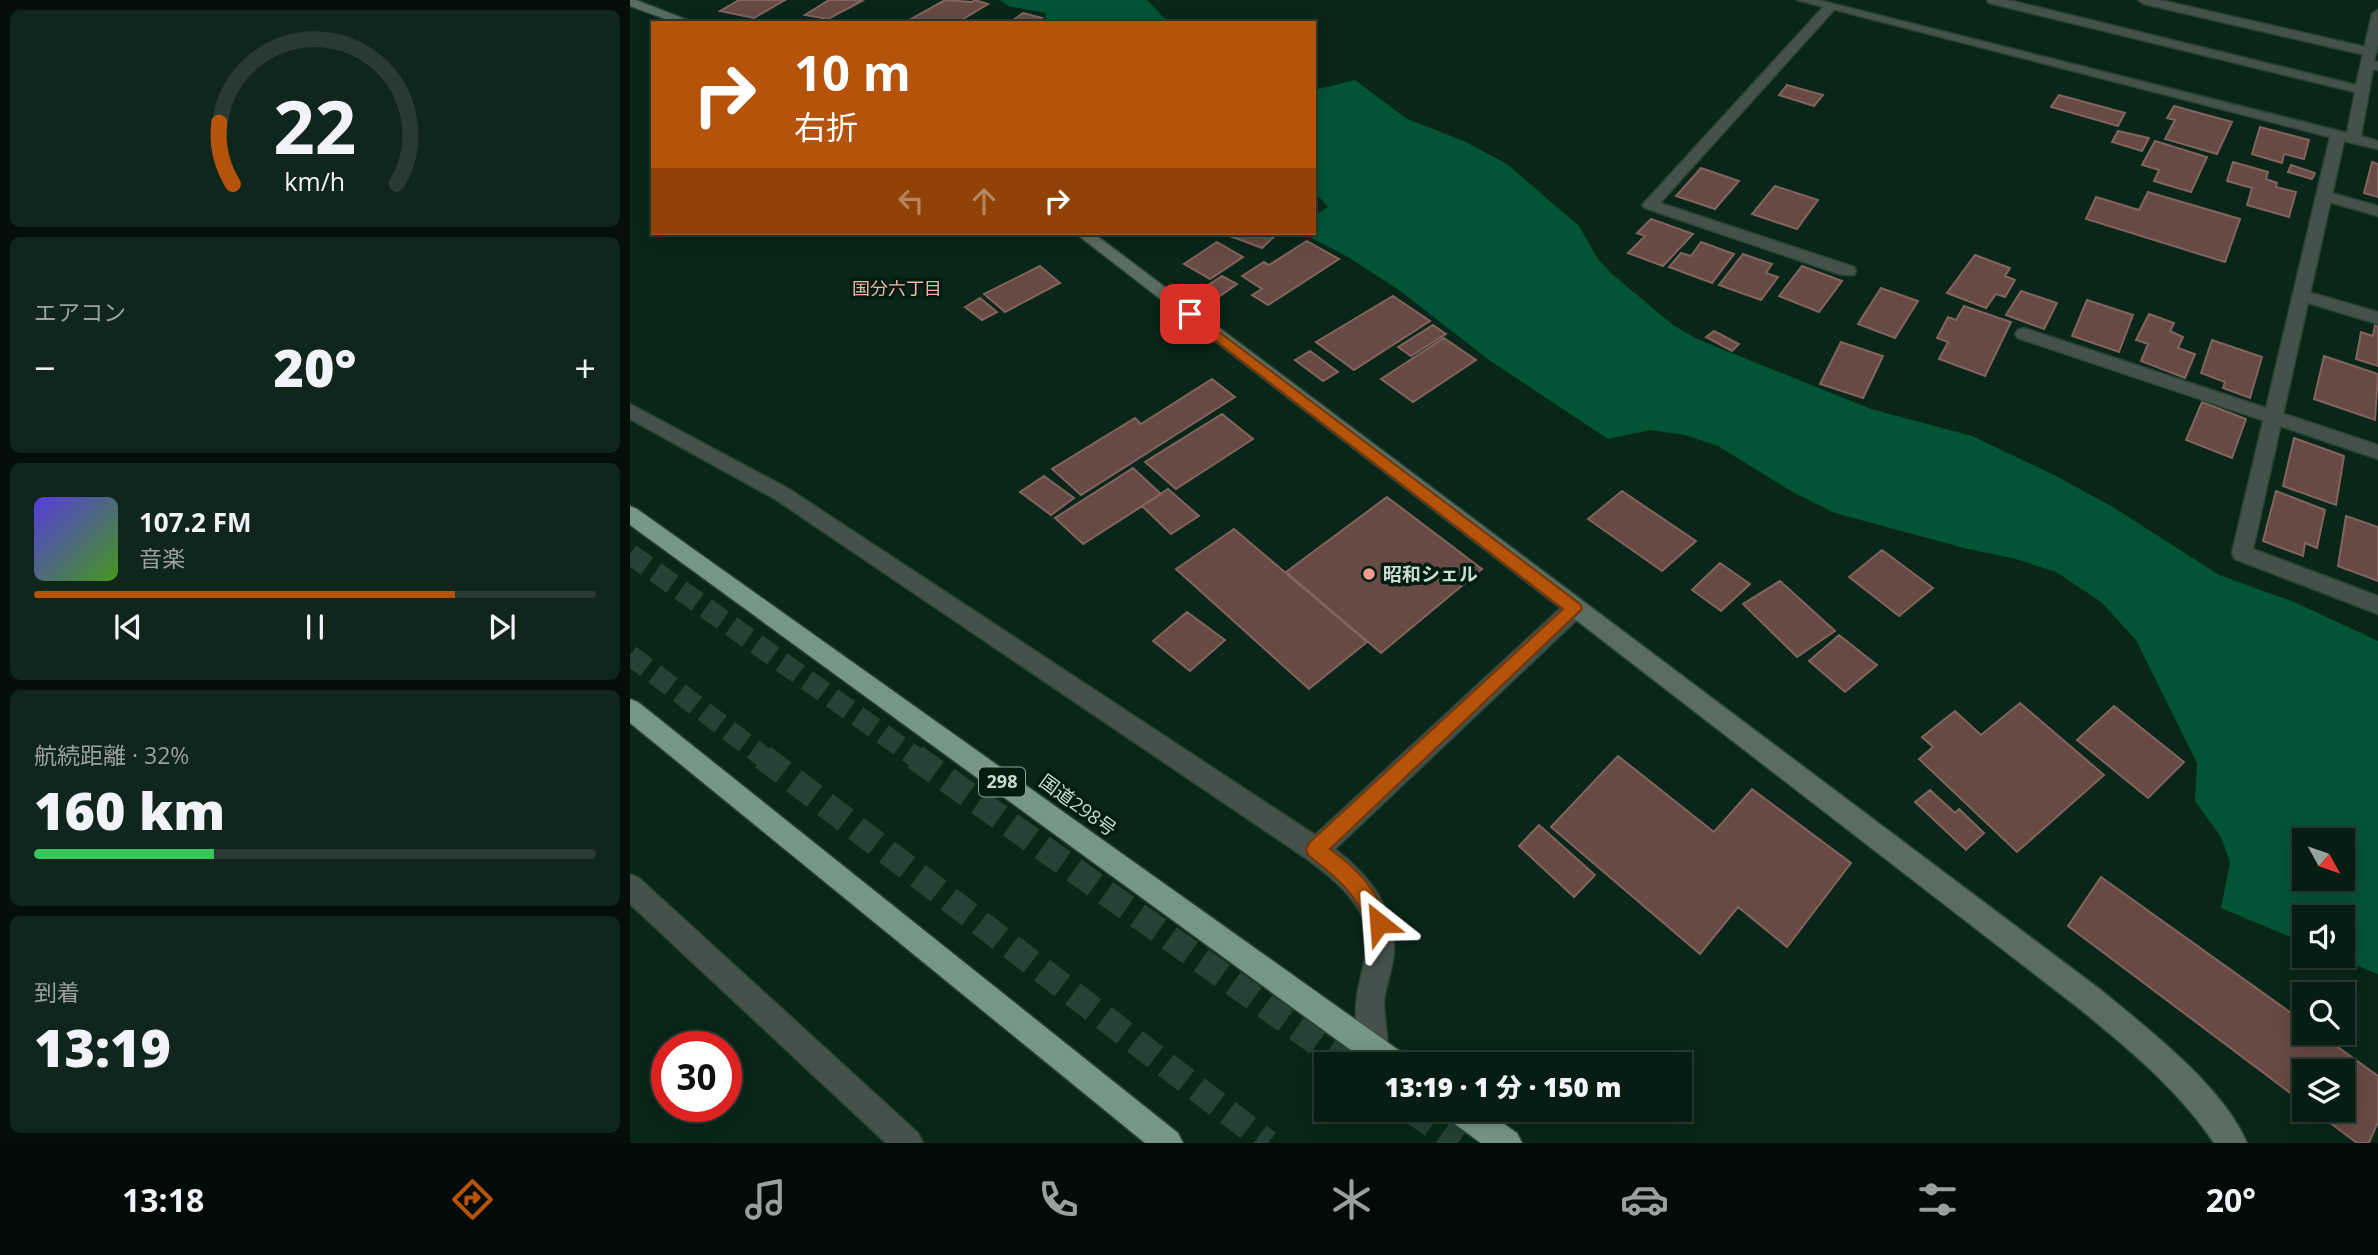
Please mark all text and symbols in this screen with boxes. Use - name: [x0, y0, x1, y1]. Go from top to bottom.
- text: 10 m: [794, 39, 911, 105]
- icon: right: [679, 49, 770, 140]
- text: 22: [273, 77, 357, 176]
- text: 右折: [794, 105, 858, 148]
- text: km/h: [285, 164, 345, 198]
- icon: left: [892, 182, 930, 220]
- icon: ahead: [965, 182, 1003, 220]
- icon: right: [1038, 182, 1076, 220]
- district label: 国分六丁目: [852, 276, 942, 300]
- pin: [1160, 284, 1220, 344]
- icon: arrive: [1171, 295, 1209, 333]
- text: エアコン: [34, 296, 126, 328]
- text: 20°: [274, 331, 356, 402]
- text: −: [34, 341, 56, 393]
- text: +: [574, 341, 596, 393]
- text: 107.2 FM: [139, 504, 251, 540]
- text: 音楽: [139, 542, 185, 574]
- place label: 昭和シェル: [1383, 561, 1478, 587]
- marker: 昭和シェル: [1361, 566, 1377, 582]
- icon: previous: [109, 608, 147, 646]
- icon: pause: [296, 608, 334, 646]
- icon: next: [483, 608, 521, 646]
- text: 航続距離 · 32%: [34, 739, 189, 771]
- road number: 298: [979, 768, 1025, 796]
- street label: 国道298号: [1034, 768, 1122, 842]
- text: 160 km: [34, 774, 225, 845]
- north arrow: [2292, 828, 2356, 891]
- map controls: [2292, 828, 2355, 1122]
- position arrow: [1342, 886, 1416, 960]
- button: sound: [2292, 905, 2355, 968]
- text: 到着: [34, 976, 80, 1008]
- button: search: [2292, 982, 2355, 1045]
- text: 13:19: [34, 1011, 171, 1082]
- speed limit sign: 30: [651, 1031, 742, 1122]
- button: layers: [2292, 1059, 2355, 1122]
- text: 13:19 · 1 分 · 150 m: [1385, 1069, 1621, 1105]
- icon: directions: [448, 1175, 497, 1224]
- icon: music: [741, 1175, 790, 1224]
- icon: phone: [1034, 1175, 1083, 1224]
- icon: climate: [1327, 1175, 1376, 1224]
- icon: car: [1620, 1175, 1669, 1224]
- icon: filters: [1913, 1175, 1962, 1224]
- text: 13:18: [122, 1178, 204, 1221]
- text: 20°: [2206, 1178, 2256, 1221]

